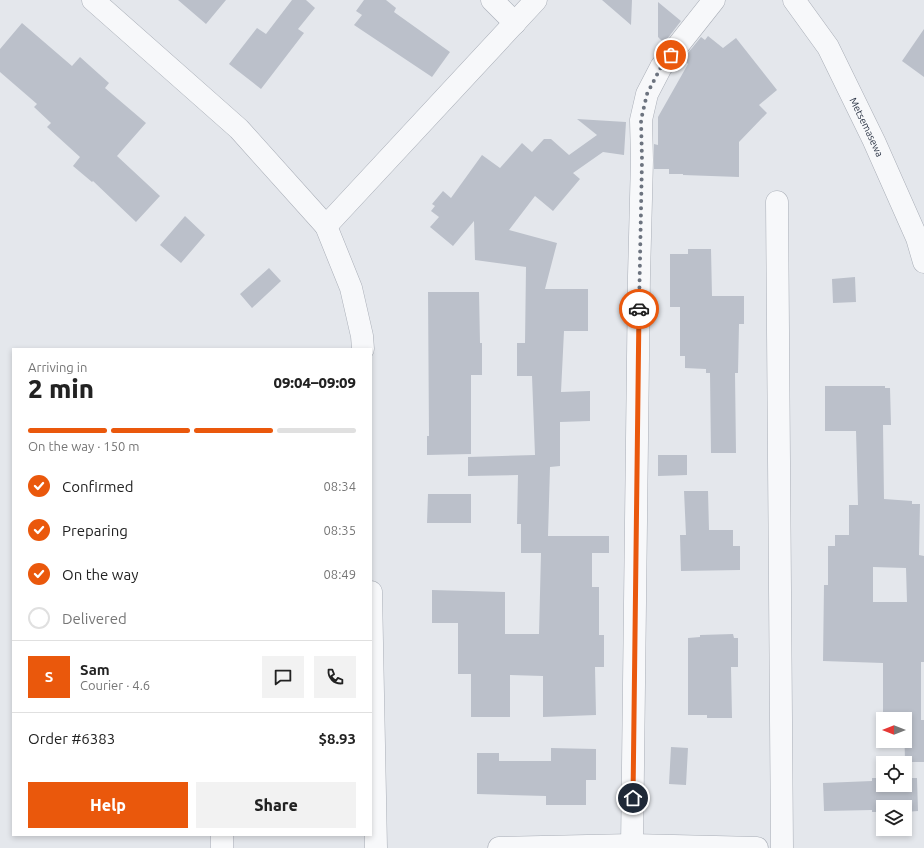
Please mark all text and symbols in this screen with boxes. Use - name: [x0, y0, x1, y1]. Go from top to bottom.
- pin: [654, 38, 688, 72]
- icon: bag: [660, 44, 682, 66]
- street label: Metsemasewa: [848, 96, 886, 158]
- courier: [619, 289, 659, 329]
- icon: car: [628, 298, 650, 320]
- text: Arriving in: [28, 360, 87, 374]
- text: 2 min: [28, 374, 94, 403]
- text: 09:04–09:09: [273, 374, 356, 391]
- text: On the way · 150 m: [28, 439, 140, 453]
- icon: check: [28, 475, 50, 497]
- text: Confirmed: [62, 478, 134, 495]
- text: 08:34: [323, 479, 356, 493]
- icon: check: [28, 519, 50, 541]
- text: Preparing: [62, 522, 128, 539]
- text: 08:35: [323, 523, 356, 537]
- icon: check: [28, 563, 50, 585]
- text: On the way: [62, 566, 138, 583]
- text: 08:49: [323, 567, 356, 581]
- text: Delivered: [62, 610, 127, 627]
- button: chat: [262, 656, 304, 698]
- button: phone: [314, 656, 356, 698]
- text: Sam: [80, 661, 110, 678]
- text: S: [45, 668, 53, 685]
- text: Courier · 4.6: [80, 678, 150, 692]
- north arrow: [876, 712, 912, 748]
- map controls: [876, 712, 912, 836]
- text: Order #6383: [28, 730, 115, 747]
- text: $8.93: [318, 730, 356, 747]
- button: locate: [876, 756, 912, 792]
- pin: [616, 781, 650, 815]
- button: Help: [28, 782, 188, 828]
- button: Share: [196, 782, 356, 828]
- icon: home: [622, 787, 644, 809]
- button: layers: [876, 800, 912, 836]

